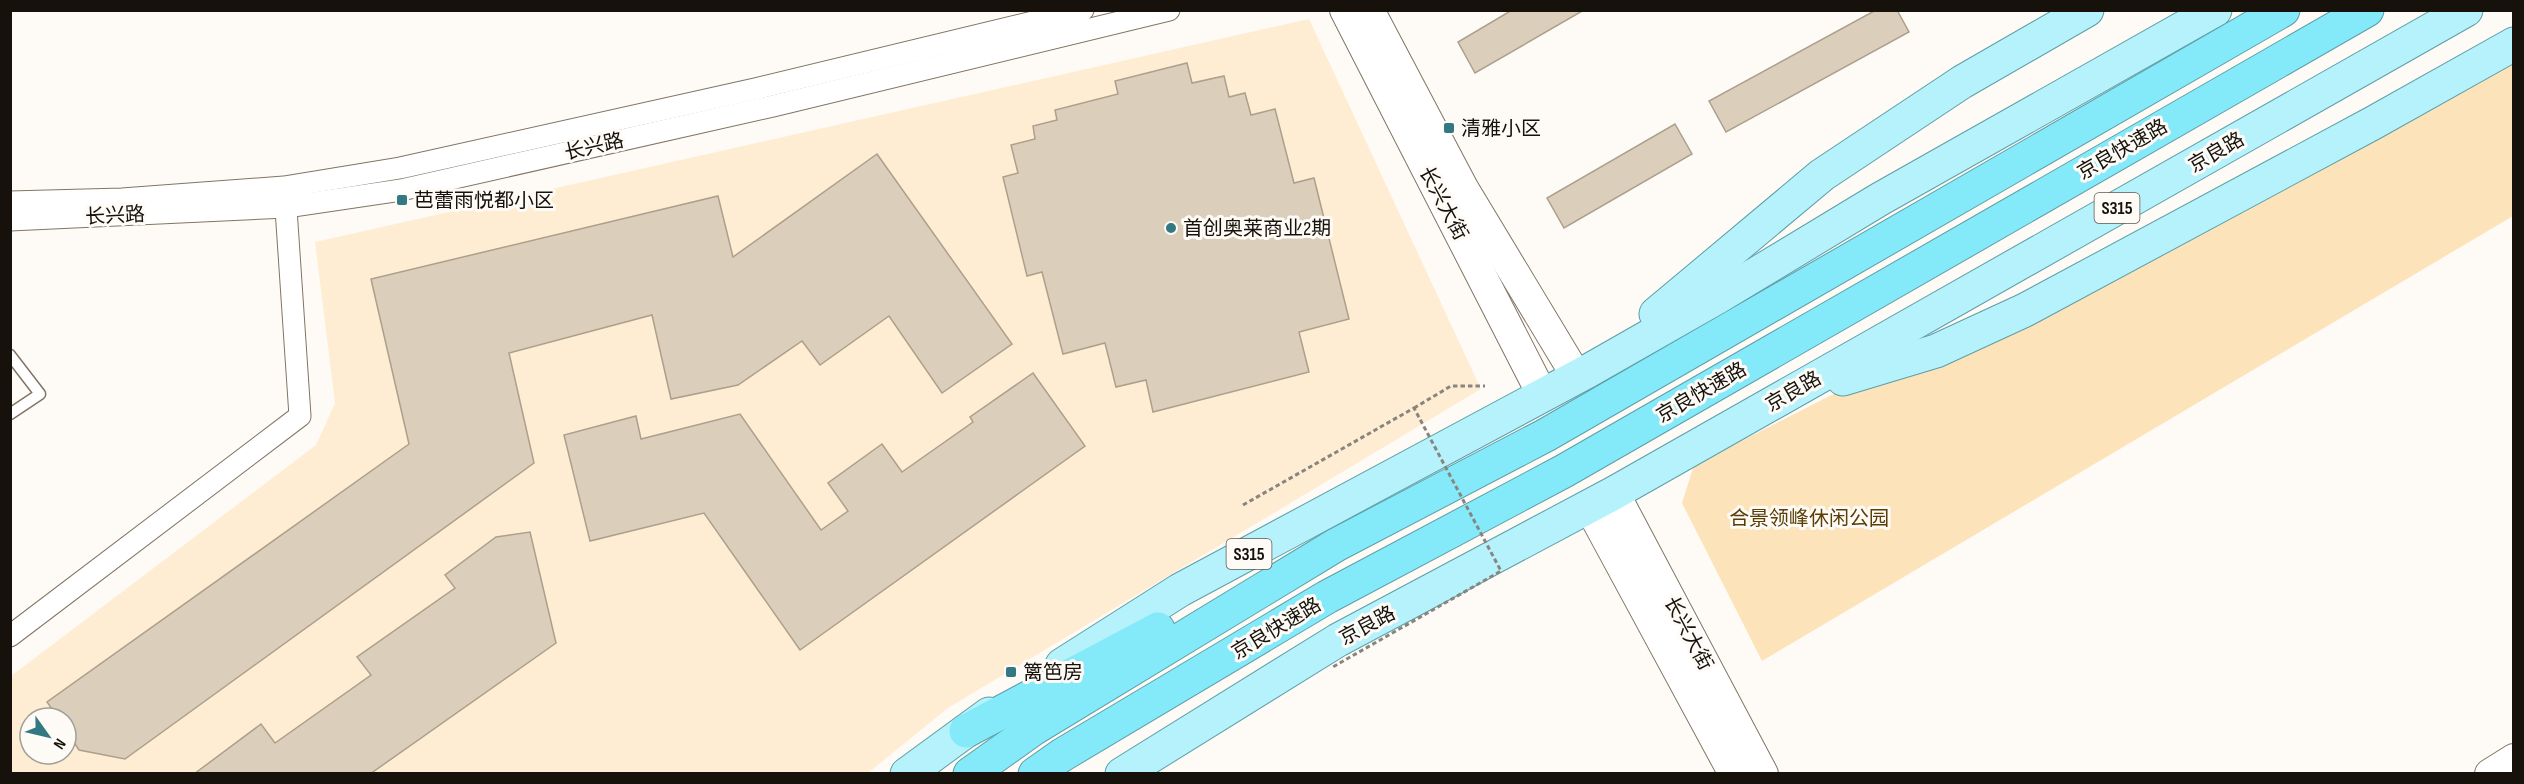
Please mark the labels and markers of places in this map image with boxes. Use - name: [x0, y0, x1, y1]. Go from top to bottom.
- place label: 清雅小区: [1461, 117, 1541, 141]
- marker: 清雅小区: [1442, 121, 1456, 135]
- place label: 芭蕾雨悦都小区: [414, 189, 554, 213]
- marker: 芭蕾雨悦都小区: [395, 193, 409, 207]
- place label: 首创奥莱商业2期: [1183, 217, 1331, 241]
- marker: 首创奥莱商业2期: [1164, 221, 1178, 235]
- place label: 篱笆房: [1023, 661, 1083, 685]
- marker: 篱笆房: [1004, 665, 1018, 679]

